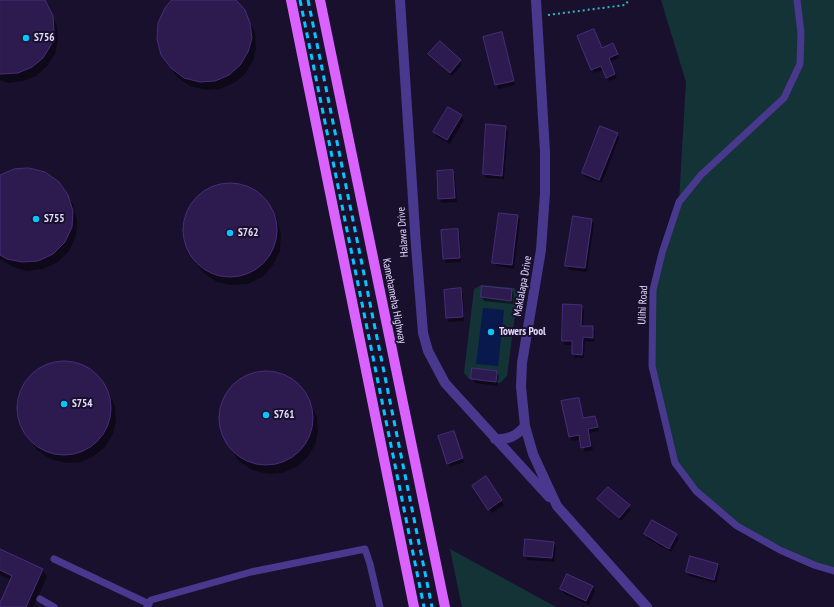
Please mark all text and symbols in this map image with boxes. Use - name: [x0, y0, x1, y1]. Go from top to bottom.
- place label: S756: [34, 31, 55, 45]
- marker: S756: [21, 33, 31, 43]
- street label: Halawa Drive: [395, 206, 411, 258]
- place label: S755: [44, 212, 65, 226]
- marker: S755: [31, 214, 41, 224]
- place label: S762: [238, 226, 259, 240]
- marker: S762: [225, 228, 235, 238]
- street label: Maklalapa Drive: [511, 255, 535, 317]
- street label: Kamehameha Highway: [379, 257, 409, 345]
- street label: Ulihi Road: [635, 285, 651, 325]
- place label: Towers Pool: [499, 325, 546, 339]
- marker: Towers Pool: [486, 327, 496, 337]
- place label: S754: [72, 397, 93, 411]
- marker: S754: [59, 399, 69, 409]
- place label: S761: [274, 408, 295, 422]
- marker: S761: [261, 410, 271, 420]

